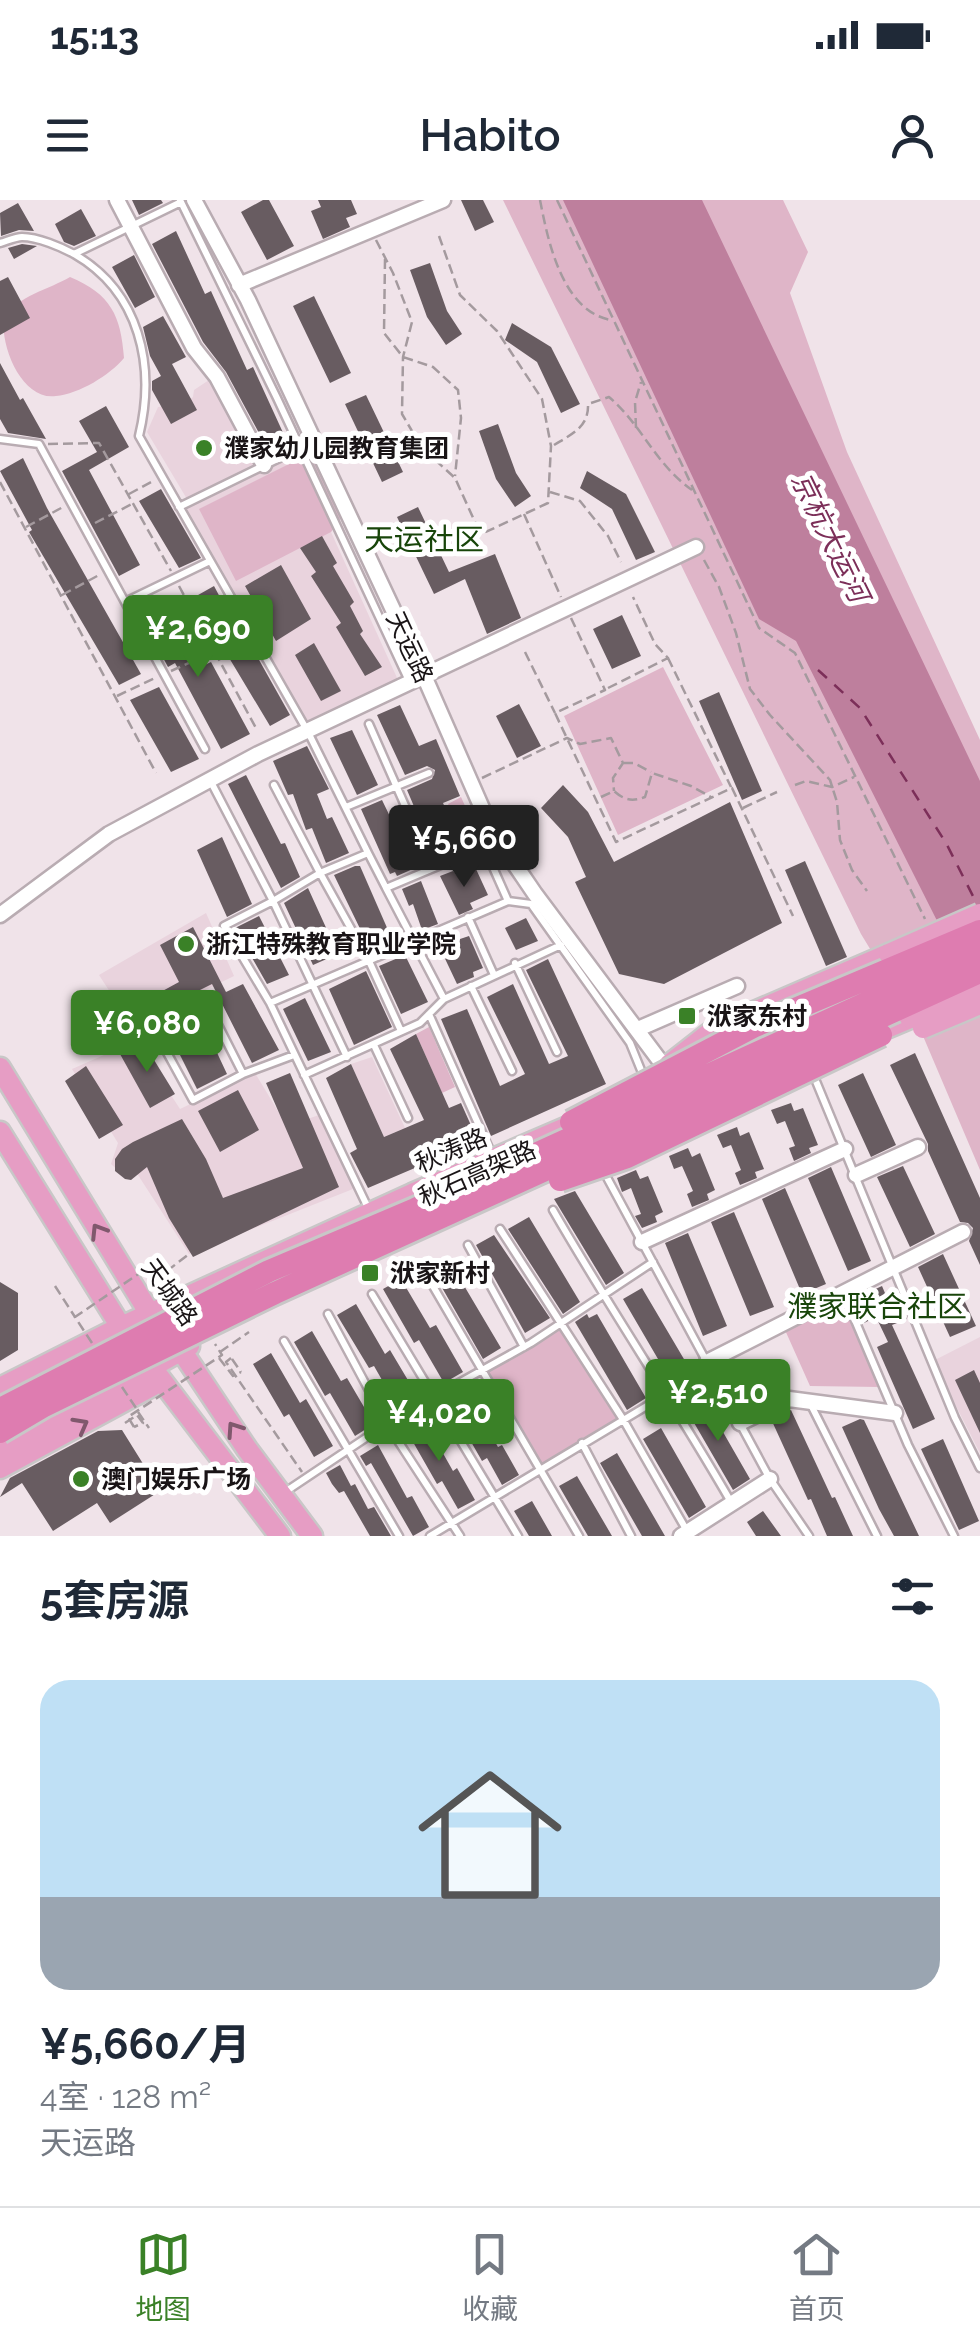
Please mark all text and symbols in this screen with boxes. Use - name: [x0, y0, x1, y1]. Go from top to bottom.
- text: 15:13: [50, 13, 139, 58]
- icon: menu: [40, 108, 95, 163]
- icon: person: [885, 108, 940, 163]
- text: Habito: [419, 109, 561, 162]
- place label: 濮家幼儿园教育集团: [224, 433, 449, 463]
- marker: 濮家幼儿园教育集团: [193, 437, 215, 459]
- water label: 京杭大运河: [784, 467, 878, 612]
- district label: 天运社区: [364, 522, 484, 557]
- pin: ¥2,690: [117, 595, 279, 680]
- street label: 天运路: [381, 607, 439, 687]
- text: ¥2,690: [145, 609, 251, 646]
- pin: ¥5,660: [383, 805, 545, 890]
- text: ¥5,660: [411, 819, 517, 856]
- place label: 浙江特殊教育职业学院: [206, 929, 456, 959]
- marker: 浙江特殊教育职业学院: [175, 933, 197, 955]
- pin: ¥6,080: [66, 990, 228, 1075]
- place label: 洑家东村: [707, 1001, 807, 1031]
- text: ¥6,080: [93, 1004, 201, 1041]
- marker: 洑家东村: [676, 1005, 698, 1027]
- street label: 秋涛路: [411, 1122, 491, 1178]
- street label: 秋石高架路: [414, 1134, 540, 1212]
- one-way arrow: [92, 1224, 111, 1242]
- street label: 天城路: [136, 1253, 204, 1331]
- place label: 洑家新村: [390, 1258, 490, 1288]
- marker: 洑家新村: [359, 1262, 381, 1284]
- district label: 濮家联合社区: [787, 1289, 967, 1324]
- pin: ¥2,510: [637, 1359, 799, 1444]
- text: ¥2,510: [667, 1373, 769, 1410]
- pin: ¥4,020: [358, 1379, 520, 1464]
- text: ¥4,020: [386, 1393, 492, 1430]
- one-way arrow: [70, 1418, 88, 1438]
- one-way arrow: [228, 1422, 247, 1440]
- place label: 澳门娱乐广场: [101, 1464, 251, 1494]
- marker: 澳门娱乐广场: [70, 1468, 92, 1490]
- icon: filters: [885, 1569, 940, 1624]
- text: 5套房源: [40, 1576, 189, 1625]
- icon: home: [400, 1745, 580, 1925]
- text: ¥5,660/月: [40, 2020, 251, 2069]
- text: 4室 · 128 m²: [40, 2078, 211, 2115]
- text: 天运路: [40, 2124, 136, 2161]
- tab: 地图: [135, 2227, 191, 2327]
- tab: 收藏: [462, 2227, 518, 2327]
- tab: 首页: [789, 2227, 845, 2327]

